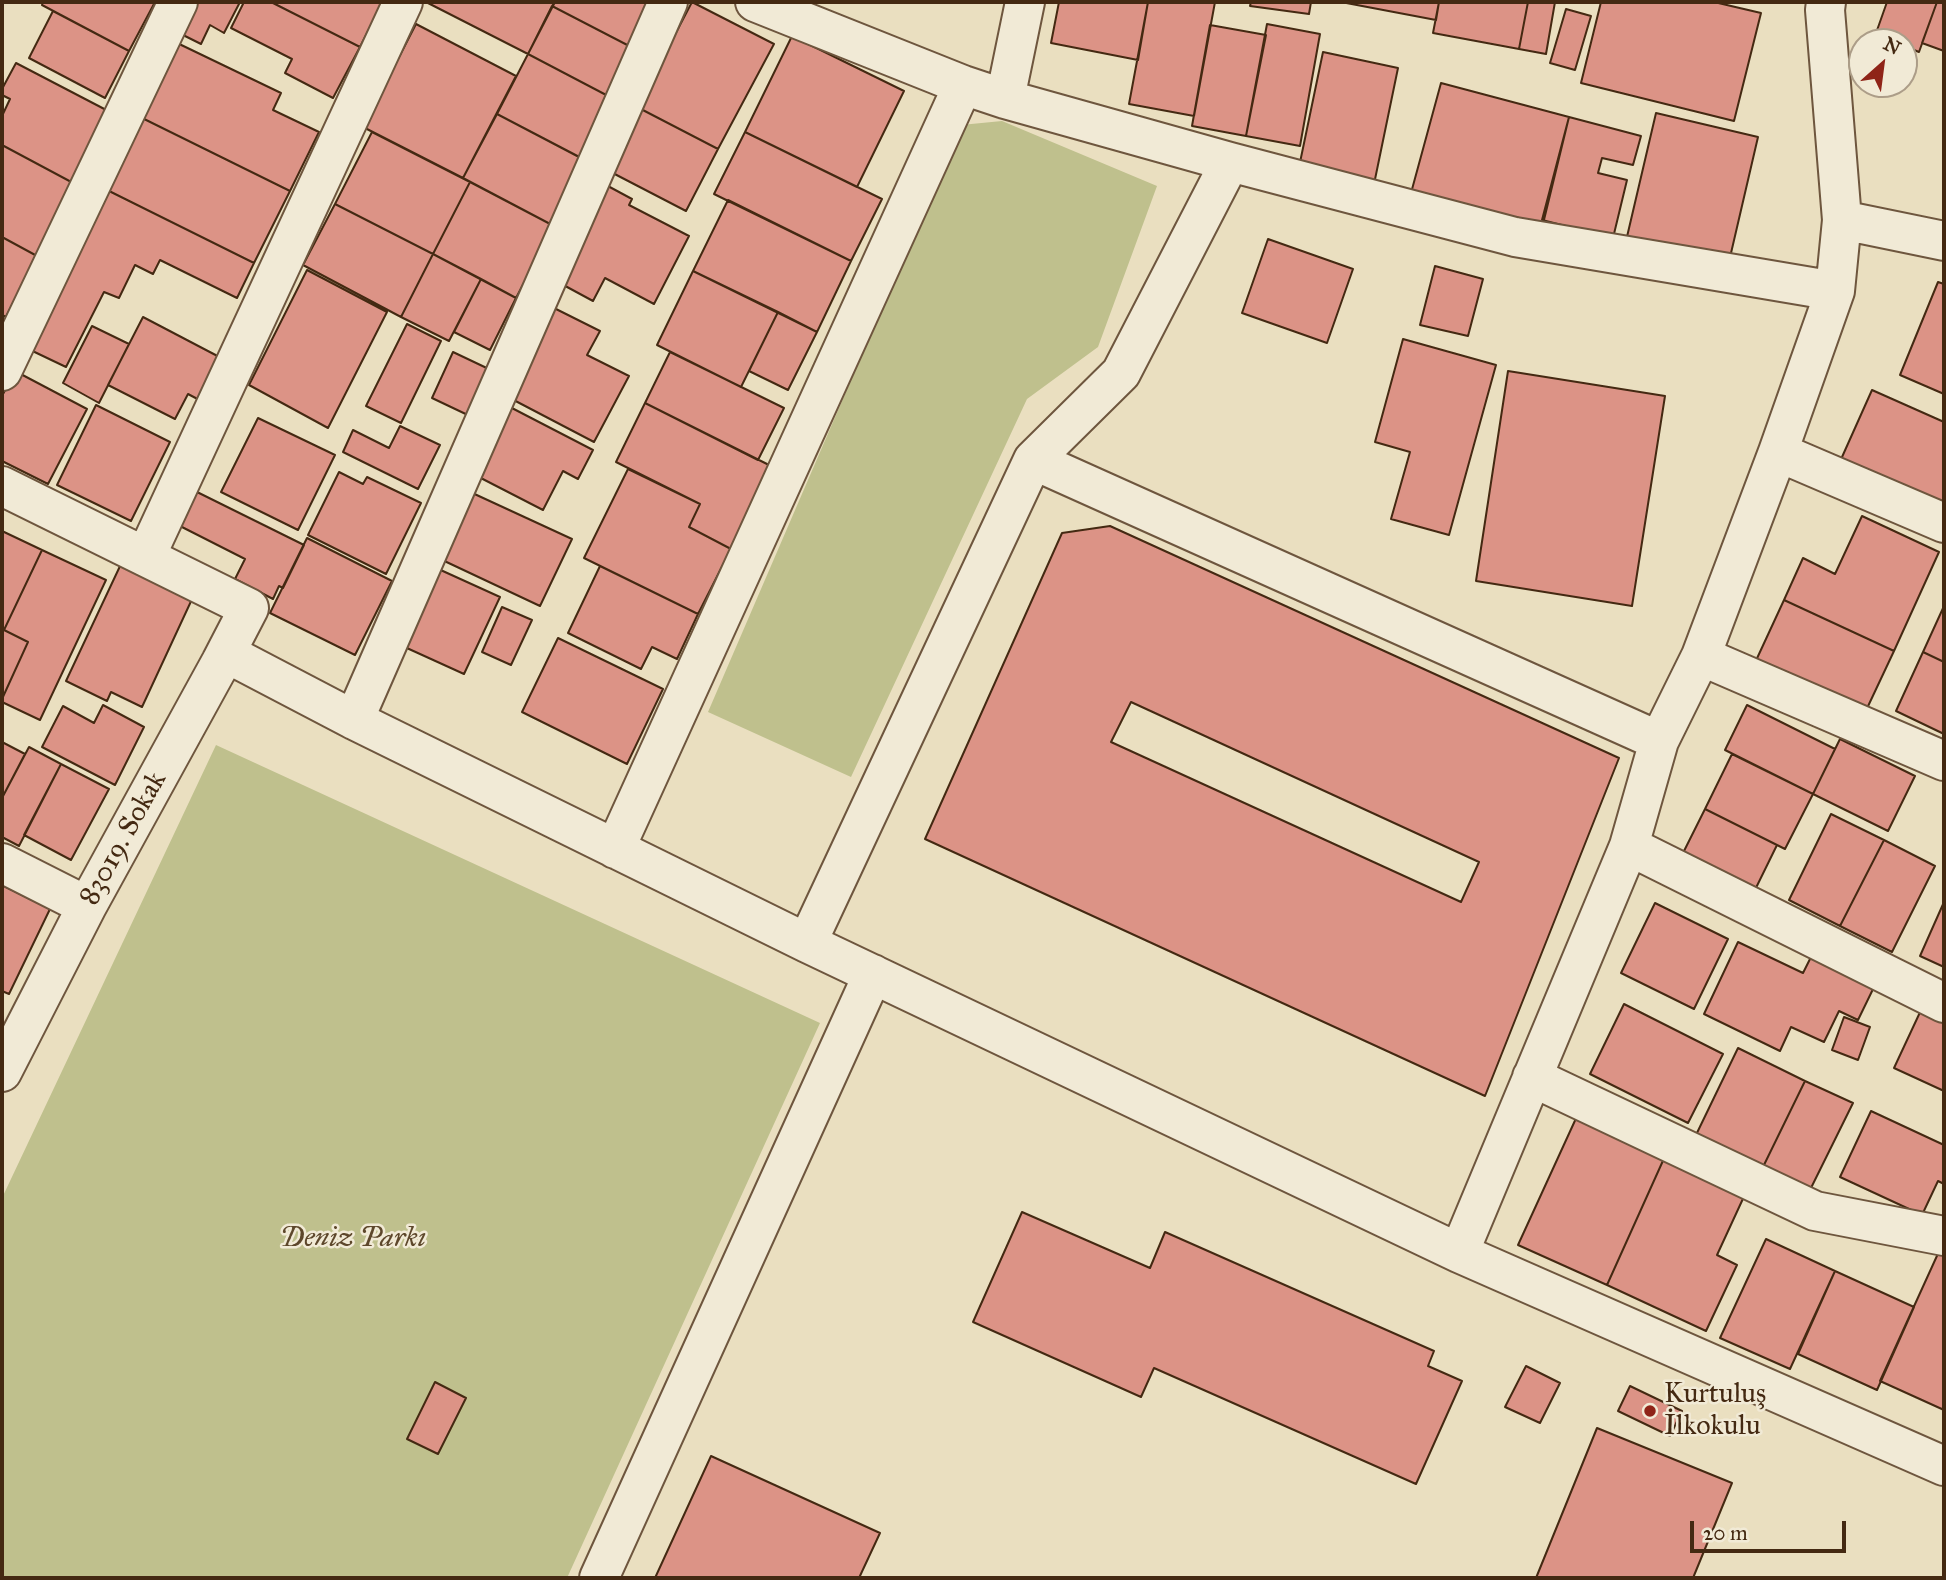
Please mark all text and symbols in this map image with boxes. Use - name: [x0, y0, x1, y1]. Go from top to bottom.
- north arrow: [1848, 28, 1918, 98]
- text: N: [1880, 32, 1905, 60]
- street label: 83019. Sokak: [73, 766, 175, 912]
- park label: Deniz Parkı: [280, 1222, 426, 1256]
- place label: Kurtuluş İlkokulu: [1664, 1378, 1766, 1444]
- marker: Kurtuluş İlkokulu: [1642, 1403, 1658, 1419]
- scale bar: [1694, 1506, 1850, 1550]
- text: 20 m: [1703, 1520, 1748, 1546]

